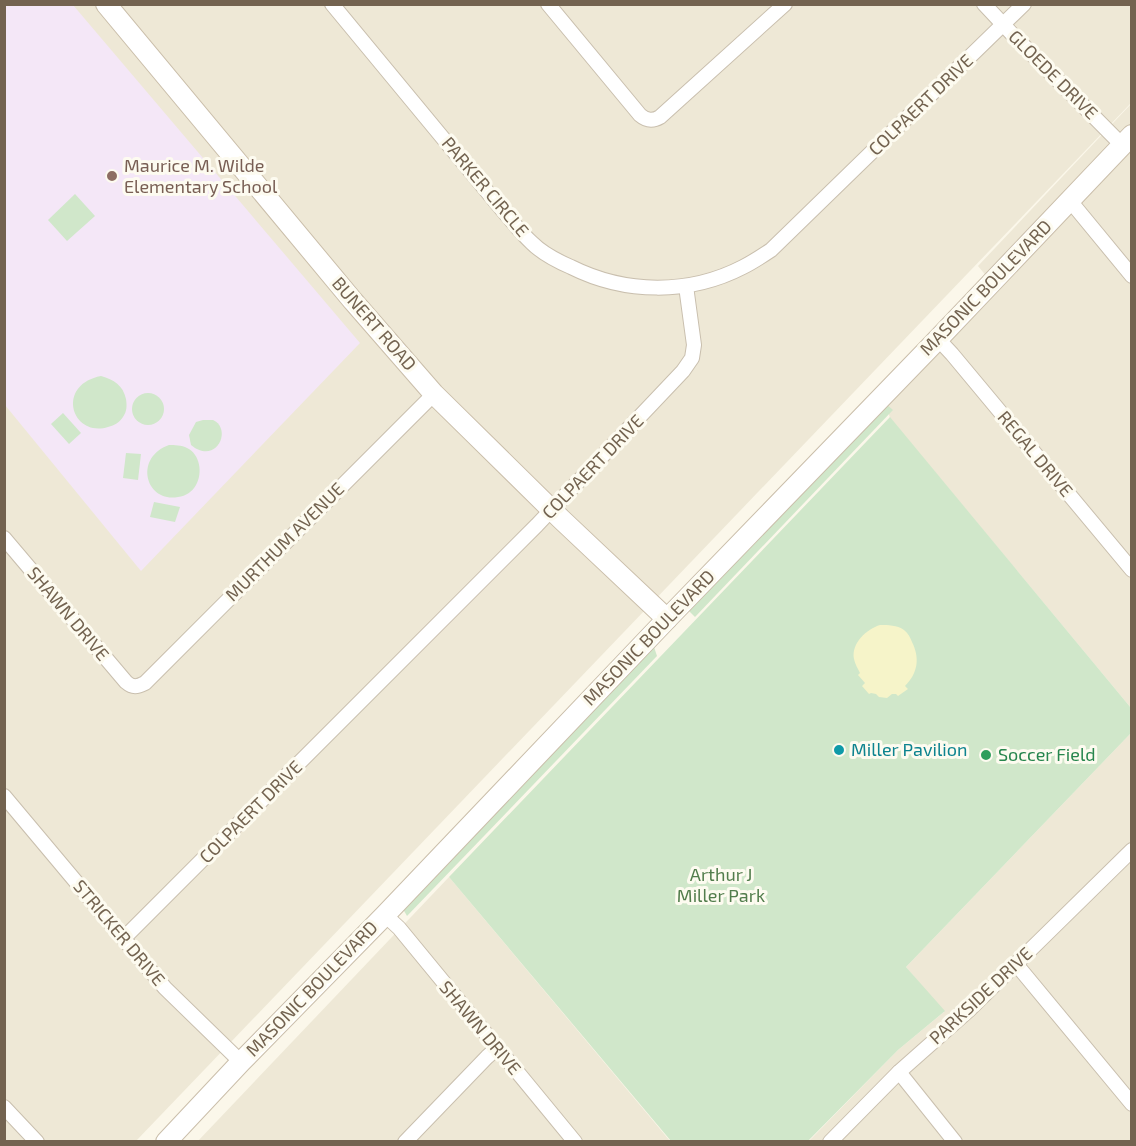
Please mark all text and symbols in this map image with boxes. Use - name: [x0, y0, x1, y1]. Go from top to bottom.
- street label: GLOEDE DRIVE: [1004, 25, 1103, 124]
- street label: COLPAERT DRIVE: [864, 49, 977, 160]
- street label: PARKER CIRCLE: [438, 132, 534, 241]
- place label: Maurice M. Wilde Elementary School: [124, 154, 278, 197]
- marker: Maurice M. Wilde Elementary School: [105, 169, 119, 183]
- street label: MASONIC BOULEVARD: [915, 215, 1056, 360]
- street label: BUNERT ROAD: [328, 272, 421, 375]
- street label: REGAL DRIVE: [993, 406, 1078, 501]
- street label: COLPAERT DRIVE: [537, 410, 648, 523]
- street label: MURTHUM AVENUE: [220, 477, 348, 605]
- street label: SHAWN DRIVE: [23, 562, 114, 665]
- street label: MASONIC BOULEVARD: [578, 565, 719, 710]
- place label: Miller Pavilion: [851, 738, 967, 760]
- marker: Miller Pavilion: [832, 743, 846, 757]
- place label: Soccer Field: [998, 743, 1096, 765]
- marker: Soccer Field: [979, 748, 993, 762]
- street label: COLPAERT DRIVE: [194, 755, 306, 867]
- park label: Arthur J Miller Park: [677, 863, 765, 906]
- street label: STRICKER DRIVE: [69, 875, 170, 990]
- street label: MASONIC BOULEVARD: [241, 916, 382, 1061]
- street label: PARKSIDE DRIVE: [924, 942, 1036, 1049]
- street label: SHAWN DRIVE: [435, 976, 526, 1079]

